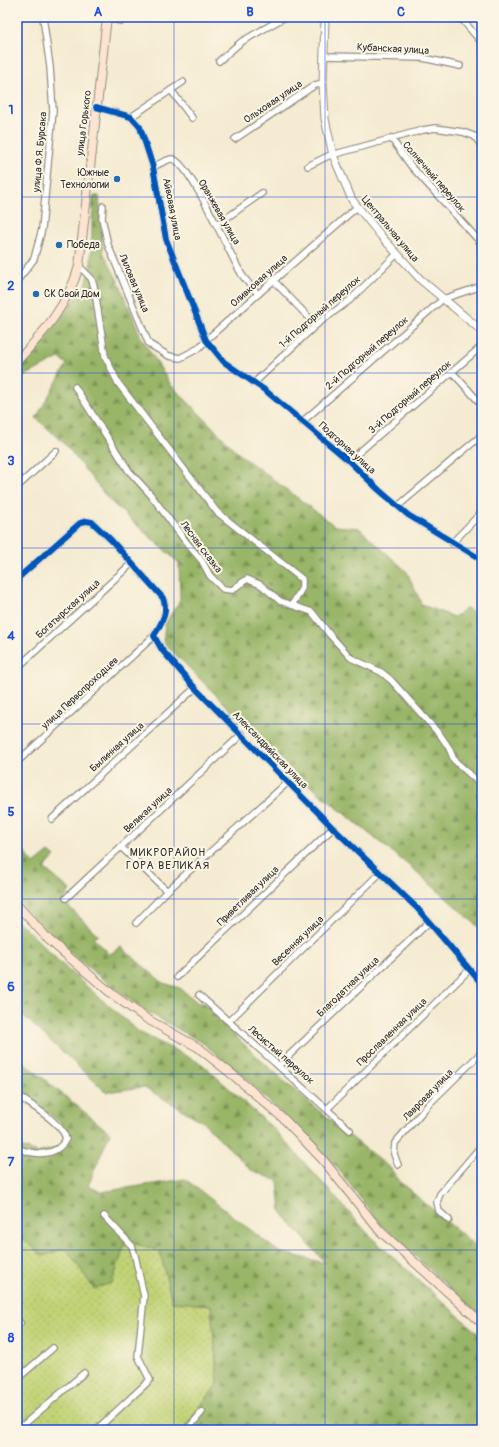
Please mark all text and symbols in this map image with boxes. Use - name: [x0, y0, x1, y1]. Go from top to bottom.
- text: A: [94, 4, 103, 20]
- text: B: [246, 4, 254, 20]
- text: C: [397, 4, 405, 20]
- street label: Кубанская улица: [357, 41, 430, 57]
- street label: Ольховая улица: [241, 78, 305, 126]
- street label: улица Горького: [74, 89, 94, 157]
- text: 1: [8, 102, 14, 118]
- street label: улица Ф.Я. Бурсака: [30, 111, 50, 194]
- street label: Солнечный переулок: [400, 139, 468, 215]
- place label: Южные Технологии: [60, 167, 110, 191]
- marker: Южные Технологии: [112, 174, 122, 184]
- street label: Айвовая улица: [160, 177, 184, 241]
- street label: Оранжевая улица: [195, 177, 243, 247]
- street label: Центральная улица: [359, 193, 421, 265]
- place label: Победа: [67, 239, 100, 251]
- marker: Победа: [54, 240, 64, 250]
- street label: Лиловая улица: [116, 251, 152, 314]
- street label: Оливковая улица: [228, 252, 290, 310]
- street label: 1-й Подгорный переулок: [277, 273, 363, 351]
- text: 2: [7, 278, 15, 294]
- place label: СК Свой Дом: [44, 288, 100, 300]
- marker: СК Свой Дом: [31, 289, 41, 299]
- street label: 2-й Подгорный переулок: [323, 314, 411, 392]
- street label: 3-й Подгорный переулок: [366, 358, 454, 436]
- street label: Подгорная улица: [316, 419, 378, 477]
- text: 3: [7, 453, 15, 469]
- street label: Лесная сказка: [177, 518, 225, 576]
- street label: Богатырская улица: [33, 577, 103, 641]
- text: 4: [7, 628, 15, 644]
- street label: улица Первопроходцев: [38, 654, 121, 732]
- street label: Александрийская улица: [230, 709, 310, 792]
- street label: Былинная улица: [88, 719, 147, 774]
- street label: Великая улица: [121, 784, 175, 835]
- text: 5: [7, 804, 15, 820]
- district label: МИКРОРАЙОН ГОРА ВЕЛИКАЯ: [126, 846, 210, 872]
- street label: Приветливая улица: [215, 863, 282, 928]
- street label: Весенняя улица: [270, 913, 327, 969]
- street label: Благодатная улица: [314, 954, 382, 1020]
- text: 6: [7, 979, 15, 995]
- street label: Прославленная улица: [355, 995, 430, 1068]
- street label: Лесистый переулок: [245, 1022, 316, 1087]
- street label: Лавровая улица: [400, 1066, 456, 1124]
- text: 7: [8, 1154, 15, 1170]
- text: 8: [8, 1330, 15, 1346]

